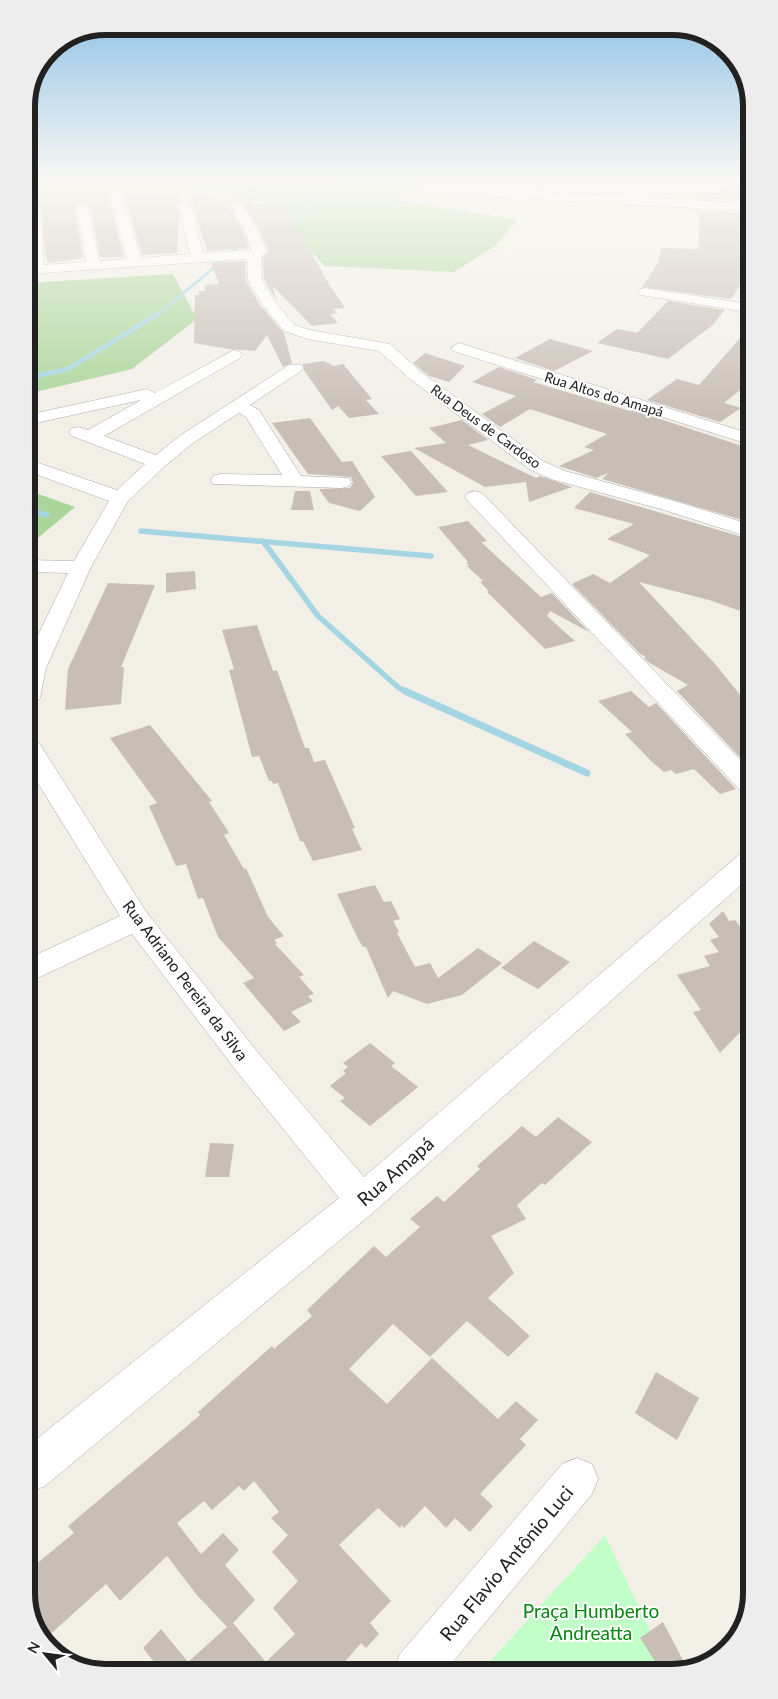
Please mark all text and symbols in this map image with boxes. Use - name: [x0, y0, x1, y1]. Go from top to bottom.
- street label: Rua Altos do Amapá: [543, 368, 665, 420]
- street label: Rua Deus de Cardoso: [428, 380, 544, 472]
- street label: Rua Adriano Pereira da Silva: [119, 896, 253, 1064]
- street label: Rua Amapá: [352, 1132, 438, 1210]
- street label: Rua Flavio Antônio Luci: [434, 1481, 578, 1645]
- park label: Praça Humberto Andreatta: [523, 1599, 659, 1644]
- north arrow: [20, 1629, 70, 1679]
- text: N: [23, 1639, 43, 1656]

